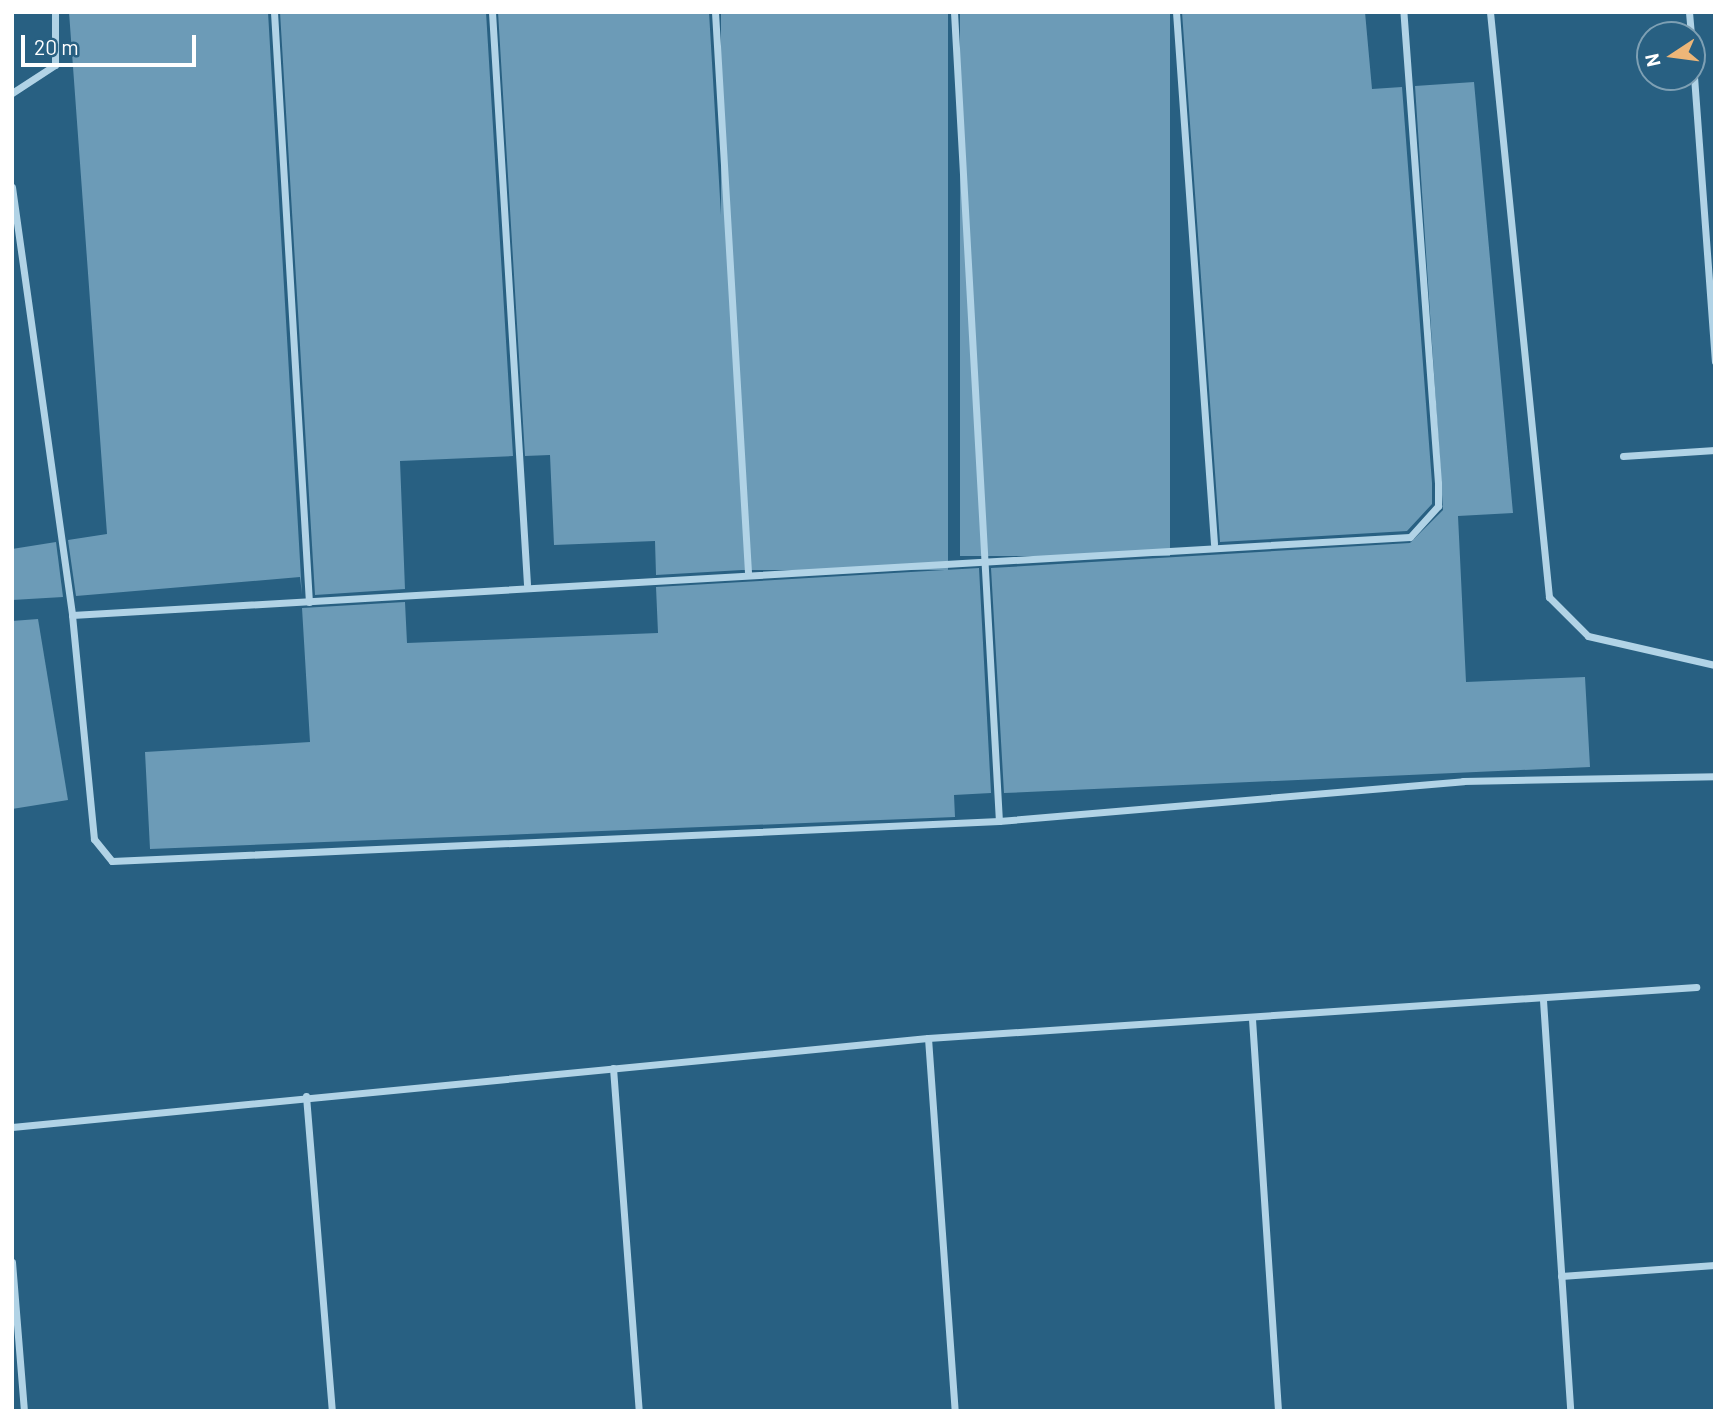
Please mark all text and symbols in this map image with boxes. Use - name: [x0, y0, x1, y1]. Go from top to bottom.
- scale bar: [24, 21, 200, 65]
- north arrow: [1636, 21, 1706, 91]
- text: 20 m: [34, 34, 79, 59]
- text: N: [1639, 52, 1665, 69]

